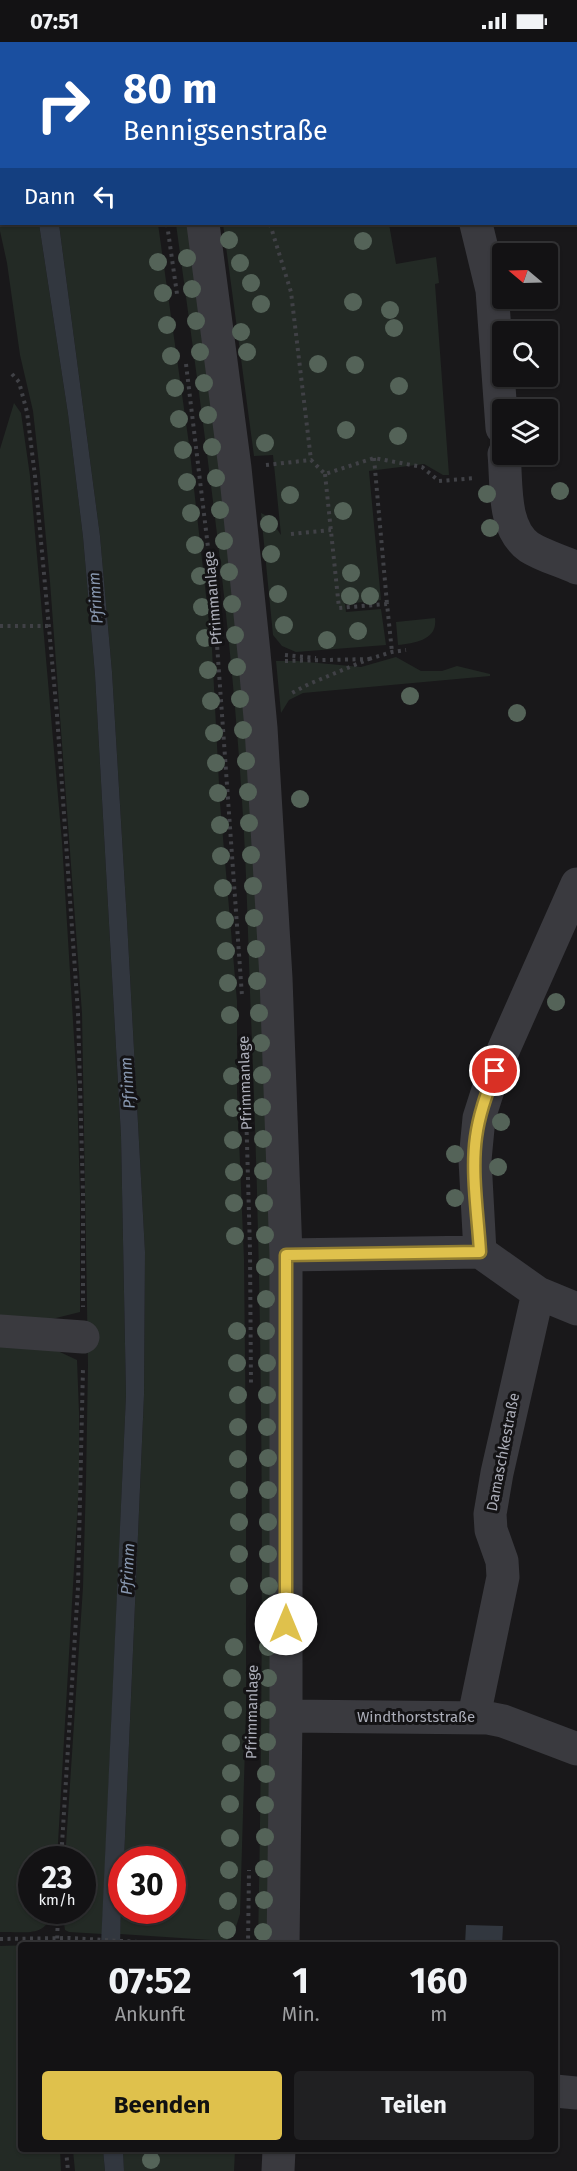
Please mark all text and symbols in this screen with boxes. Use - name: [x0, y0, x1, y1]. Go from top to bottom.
- text: 07:51: [30, 8, 79, 35]
- text: 80 m: [123, 64, 217, 114]
- icon: right: [24, 66, 102, 144]
- text: Bennigsenstraße: [123, 115, 328, 147]
- icon: left: [88, 180, 121, 213]
- text: Dann: [24, 183, 76, 210]
- north arrow: [492, 243, 558, 309]
- map controls: [492, 243, 558, 465]
- button: search: [492, 321, 558, 387]
- button: layers: [492, 399, 558, 465]
- street label: Pfrimmanlage: [200, 550, 226, 646]
- water label: Pfrimm: [84, 571, 107, 625]
- street label: Pfrimmanlage: [234, 1036, 256, 1130]
- pin: [469, 1045, 520, 1096]
- icon: arrive: [478, 1054, 511, 1087]
- water label: Pfrimm: [116, 1056, 139, 1110]
- street label: Damaschkestraße: [483, 1391, 523, 1513]
- water label: Pfrimm: [117, 1543, 138, 1596]
- position arrow: [254, 1592, 318, 1656]
- street label: Pfrimmanlage: [242, 1665, 262, 1759]
- street label: Windthorststraße: [357, 1708, 475, 1726]
- speed limit sign: 30: [108, 1846, 186, 1924]
- text: 23: [42, 1860, 72, 1896]
- text: km/h: [38, 1891, 76, 1909]
- text: 07:52: [108, 1959, 192, 2003]
- text: 1: [292, 1959, 309, 2003]
- text: 160: [410, 1959, 468, 2003]
- text: Ankunft: [115, 2002, 185, 2026]
- text: Min.: [282, 2002, 320, 2026]
- text: m: [430, 2002, 447, 2026]
- button: Beenden: [42, 2071, 282, 2140]
- button: Teilen: [294, 2071, 534, 2140]

